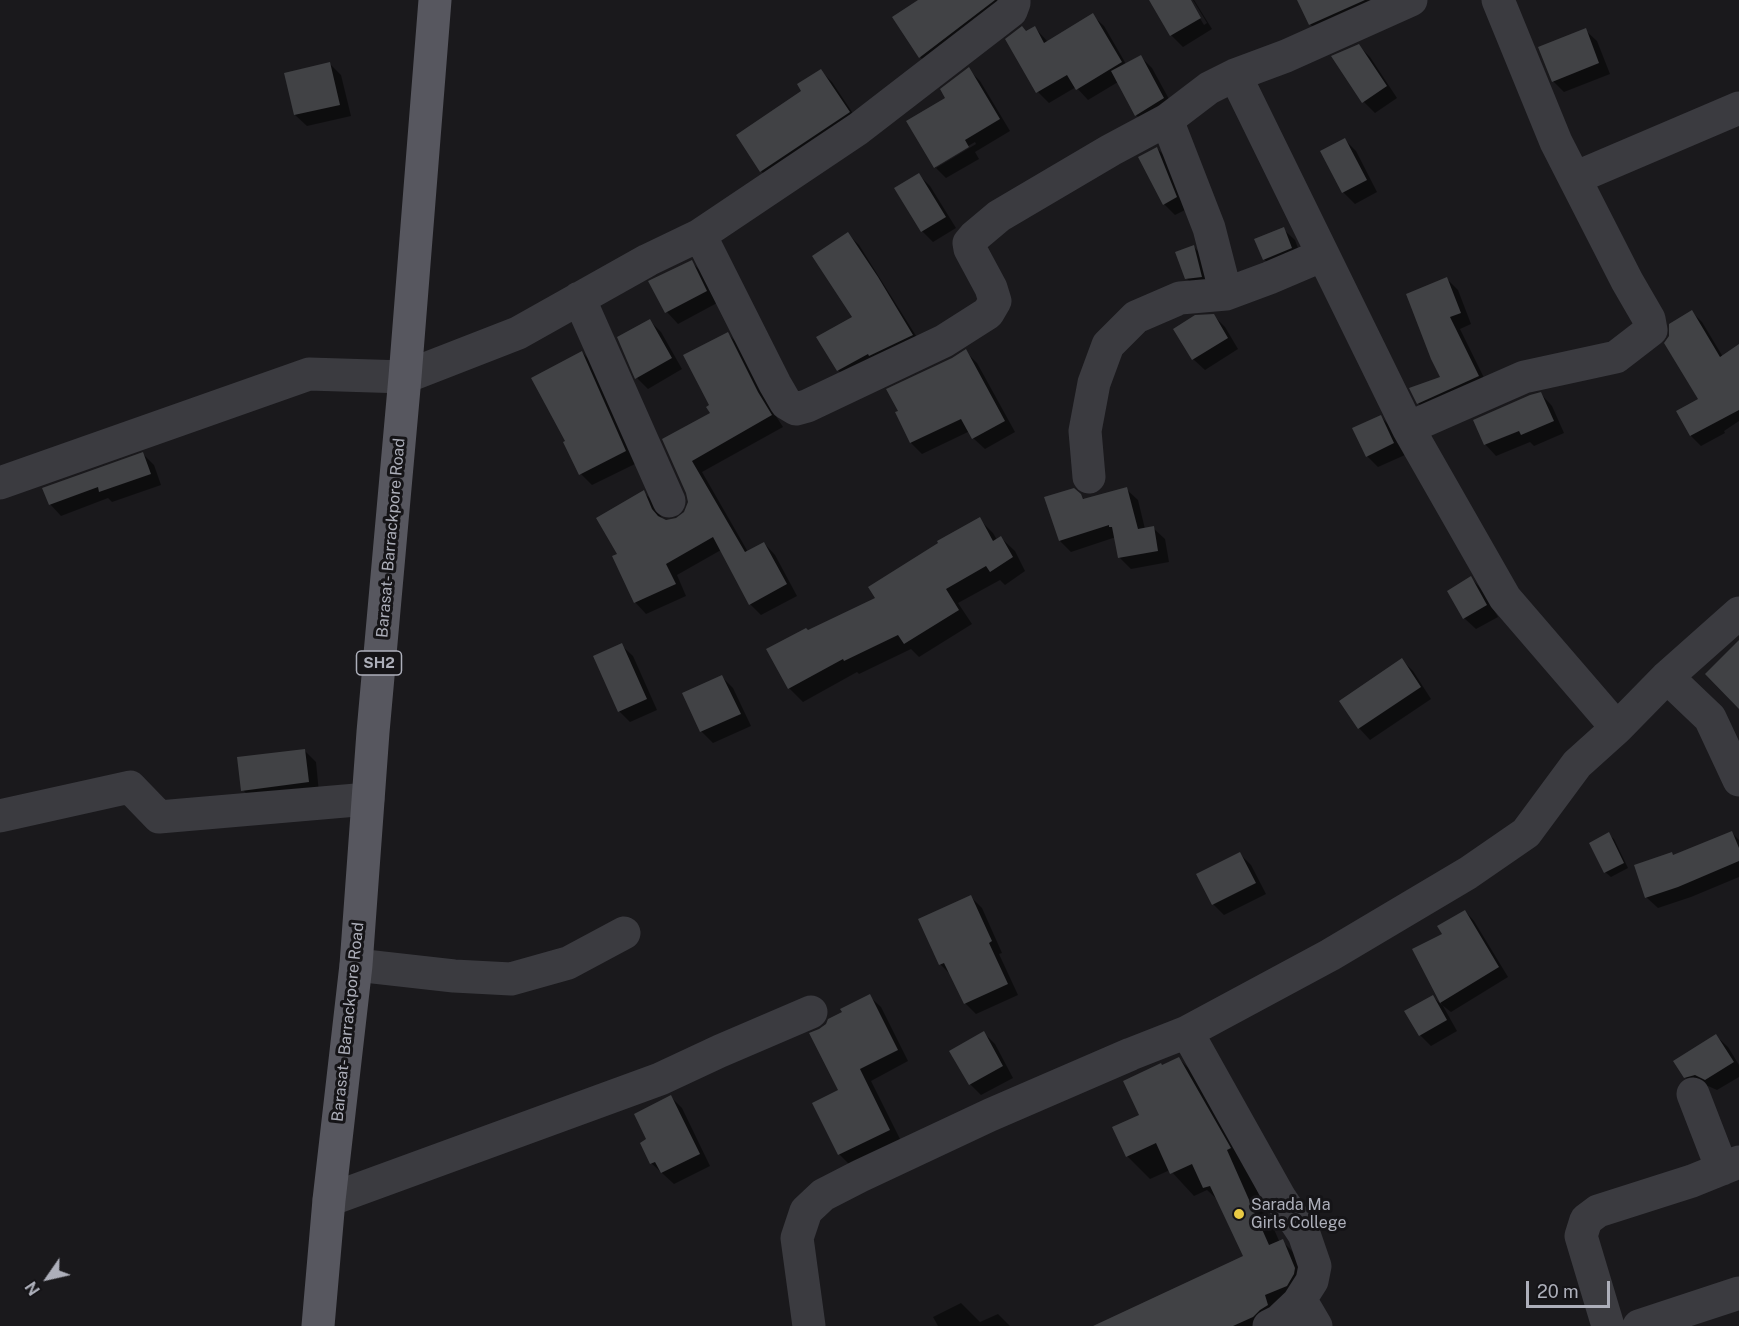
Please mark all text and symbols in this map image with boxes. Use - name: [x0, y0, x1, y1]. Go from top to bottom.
- street label: Barasat- Barrackpore Road: [373, 437, 409, 639]
- road number: SH2: [356, 651, 401, 675]
- street label: Barasat- Barrackpore Road: [328, 921, 368, 1123]
- place label: Sarada Ma Girls College: [1251, 1195, 1347, 1233]
- marker: Sarada Ma Girls College: [1232, 1207, 1246, 1221]
- north arrow: [18, 1248, 78, 1308]
- scale bar: [1529, 1269, 1613, 1307]
- text: N: [21, 1278, 44, 1299]
- text: 20 m: [1537, 1281, 1579, 1302]

